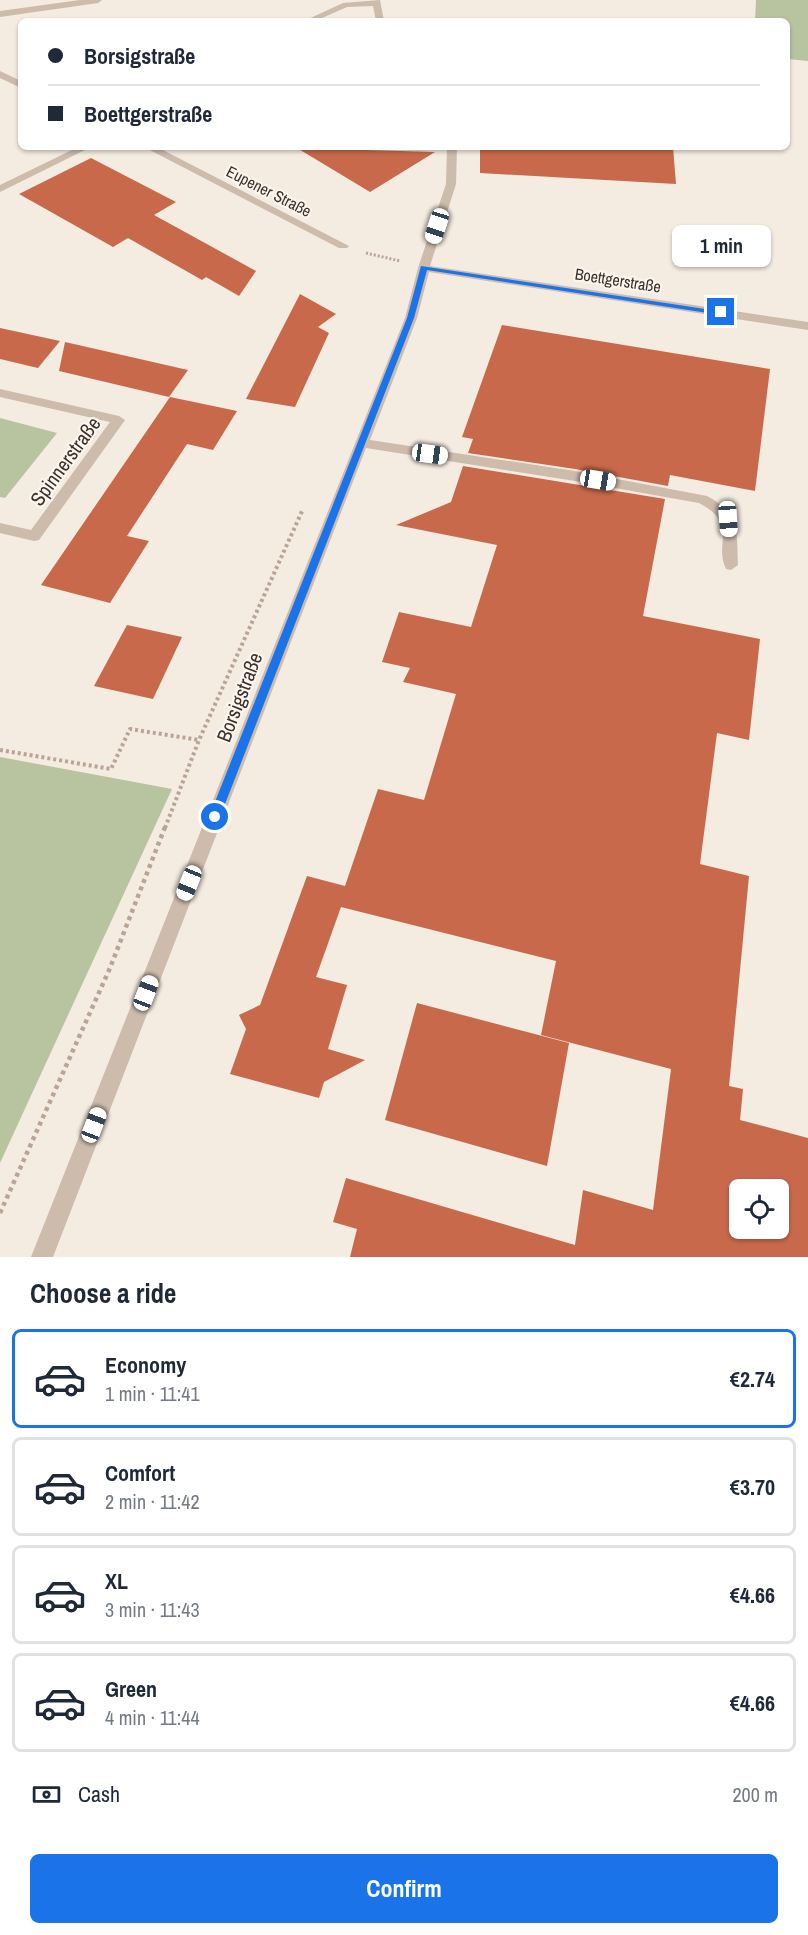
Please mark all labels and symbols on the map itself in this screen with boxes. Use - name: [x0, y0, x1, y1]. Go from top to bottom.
- street label: Eupener Straße: [223, 160, 315, 222]
- car: [423, 206, 451, 246]
- callout: 1 min: [672, 225, 771, 267]
- street label: Boettgerstraße: [573, 262, 663, 298]
- route end: [707, 298, 734, 325]
- street label: Spinnerstraße: [24, 411, 106, 511]
- car: [411, 443, 449, 465]
- car: [579, 468, 617, 492]
- car: [718, 500, 738, 538]
- street label: Borsigstraße: [210, 648, 268, 746]
- route start: [201, 803, 228, 830]
- car: [174, 863, 204, 903]
- car: [131, 973, 161, 1013]
- car: [79, 1105, 109, 1145]

